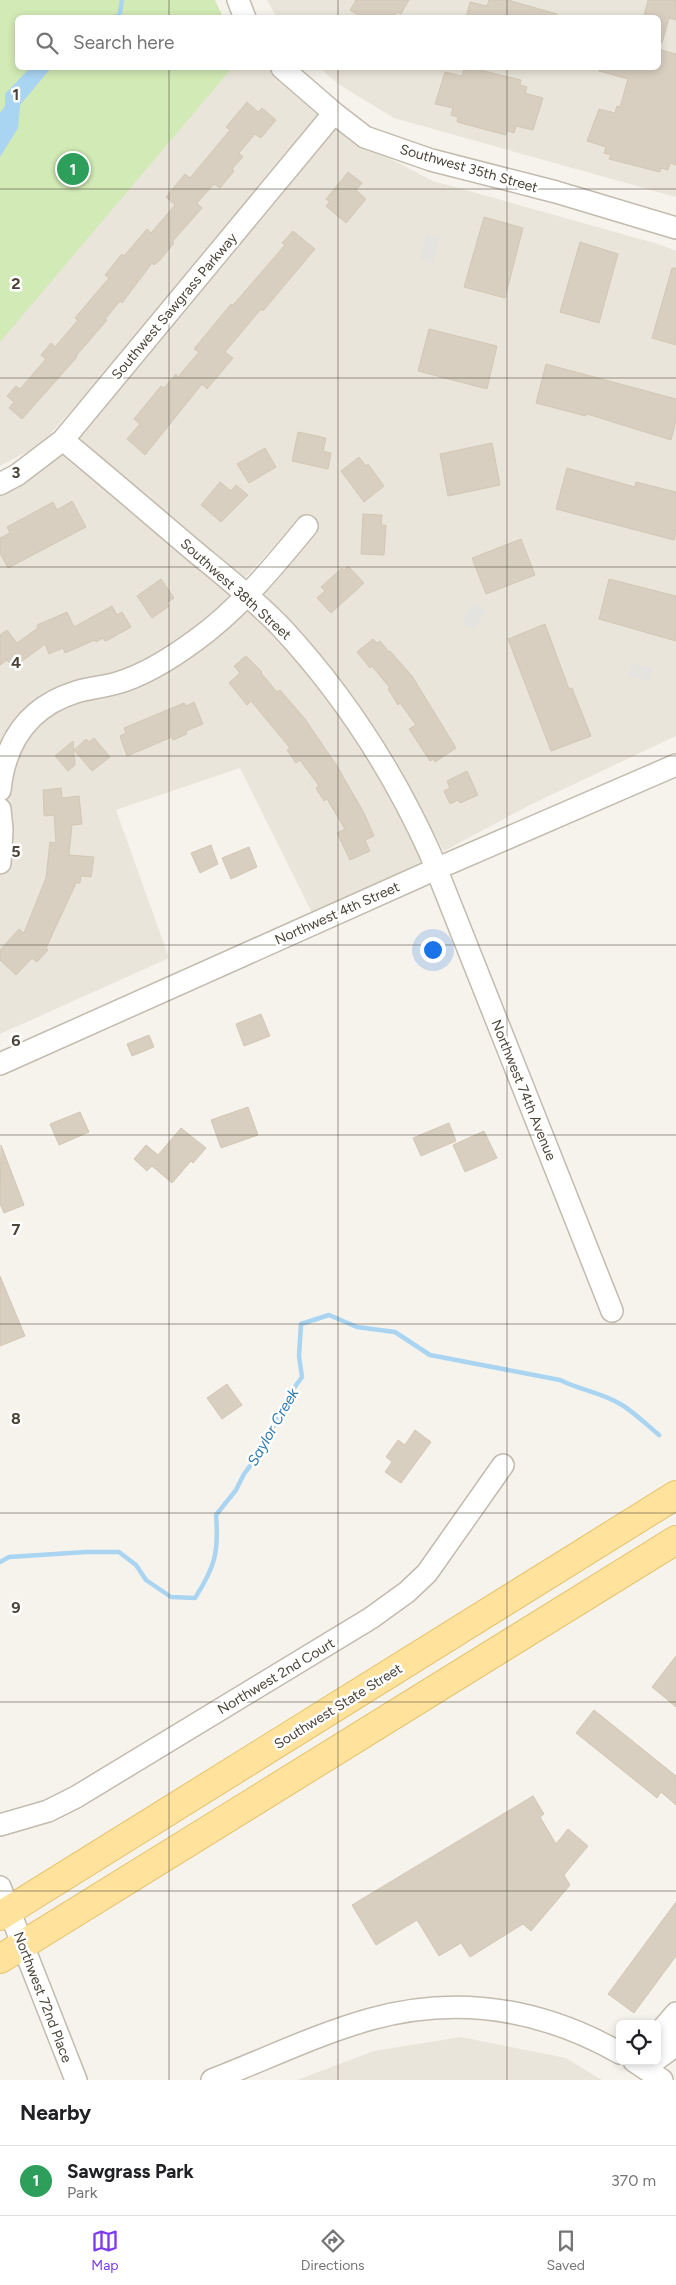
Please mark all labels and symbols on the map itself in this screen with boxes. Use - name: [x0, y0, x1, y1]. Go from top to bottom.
- text: 1: [13, 85, 19, 104]
- street label: Southwest 35th Street: [398, 141, 540, 196]
- pin: 1: [57, 150, 89, 188]
- street label: Southwest Sawgrass Parkway: [108, 229, 241, 383]
- text: 2: [11, 274, 21, 293]
- text: 3: [12, 463, 21, 482]
- street label: Southwest 38th Street: [177, 535, 295, 644]
- text: 4: [11, 653, 21, 672]
- text: 5: [11, 842, 21, 861]
- street label: Northwest 4th Street: [272, 878, 402, 949]
- your location: [420, 937, 446, 963]
- street label: Northwest 74th Avenue: [487, 1017, 560, 1163]
- text: 6: [11, 1031, 21, 1050]
- text: 7: [12, 1220, 21, 1239]
- water label: Saylor Creek: [244, 1384, 303, 1469]
- text: 8: [11, 1409, 21, 1428]
- text: 9: [11, 1598, 21, 1617]
- street label: Northwest 2nd Court: [215, 1635, 338, 1718]
- street label: Southwest State Street: [271, 1660, 405, 1753]
- street label: Northwest 72nd Place: [10, 1929, 75, 2065]

